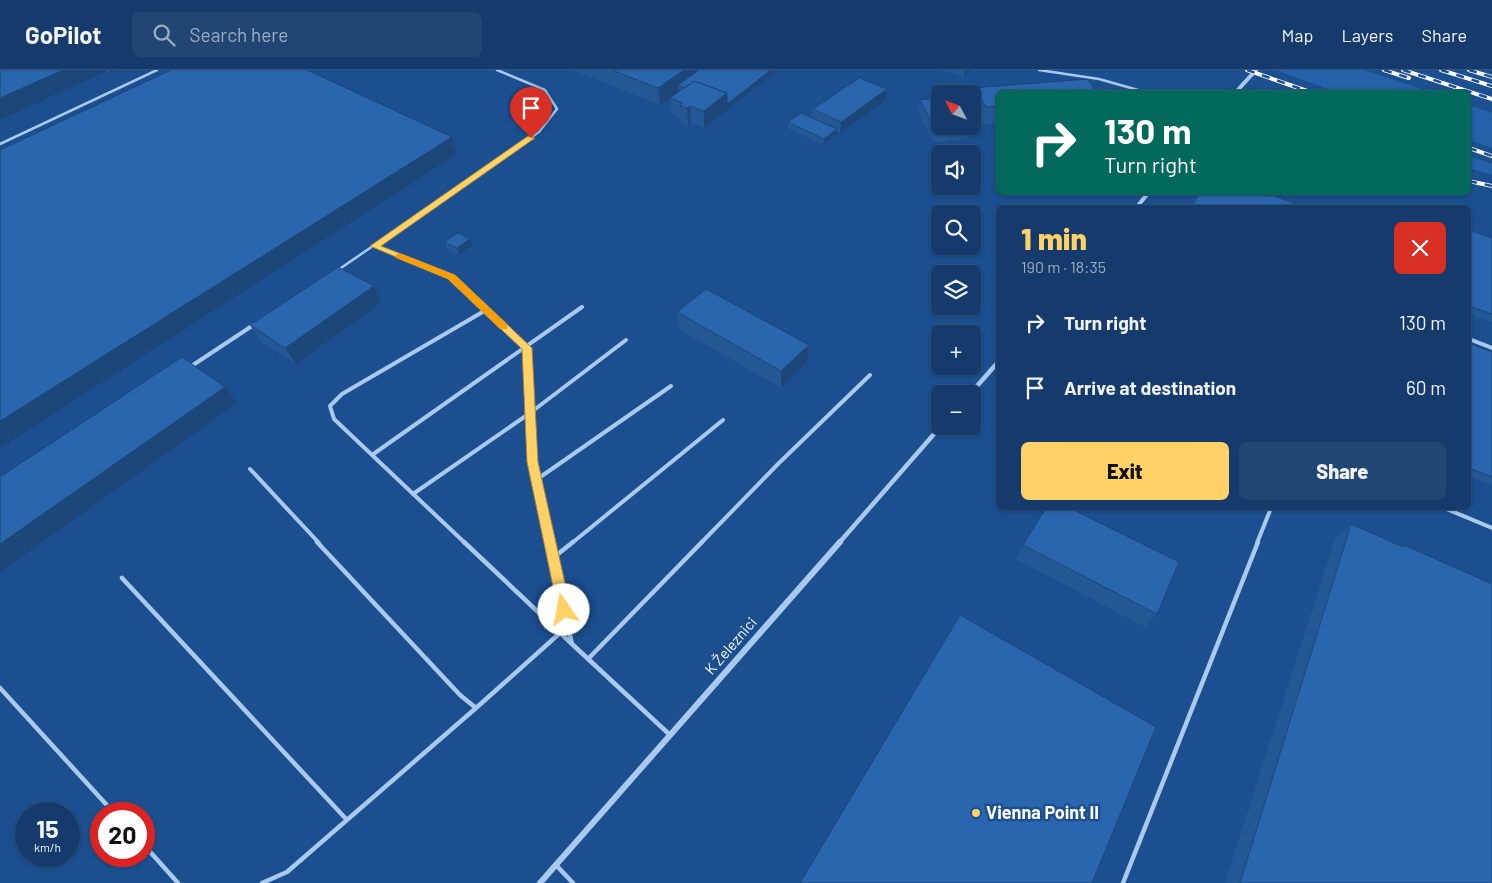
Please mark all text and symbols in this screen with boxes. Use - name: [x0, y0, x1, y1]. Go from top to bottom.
- search box: [132, 12, 482, 57]
- text: GoPilot: [25, 20, 102, 49]
- icon: search: [150, 21, 178, 49]
- text: Search here: [190, 23, 288, 46]
- text: Map: [1281, 24, 1313, 46]
- text: Layers: [1341, 24, 1394, 46]
- text: Share: [1422, 24, 1467, 46]
- north arrow: [931, 85, 981, 135]
- map controls: [931, 85, 981, 435]
- pin: [510, 87, 552, 138]
- icon: arrive: [517, 94, 545, 122]
- text: 130 m: [1104, 109, 1191, 151]
- icon: right: [1021, 110, 1086, 175]
- button: sound: [931, 145, 981, 195]
- text: Turn right: [1104, 151, 1197, 177]
- button: search: [931, 205, 981, 255]
- text: 1 min: [1021, 220, 1087, 256]
- button: close: [1394, 222, 1446, 274]
- text: 190 m · 18:35: [1021, 257, 1106, 276]
- button: layers: [931, 265, 981, 315]
- icon: right: [1021, 309, 1049, 337]
- text: Turn right: [1064, 311, 1146, 334]
- text: 130 m: [1399, 311, 1446, 334]
- button: +: [931, 325, 981, 375]
- icon: arrive: [1021, 374, 1049, 402]
- text: Arrive at destination: [1064, 376, 1236, 399]
- text: 60 m: [1406, 376, 1446, 399]
- button: −: [931, 385, 981, 435]
- button: Exit: [1021, 442, 1229, 500]
- button: Share: [1239, 442, 1446, 500]
- position arrow: [537, 583, 589, 635]
- street label: K Železnici: [700, 613, 760, 678]
- place label: Vienna Point II: [986, 801, 1099, 823]
- speed limit sign: 20: [90, 802, 155, 867]
- marker: Vienna Point II: [970, 807, 982, 819]
- text: 15: [36, 813, 59, 843]
- text: km/h: [34, 840, 61, 854]

